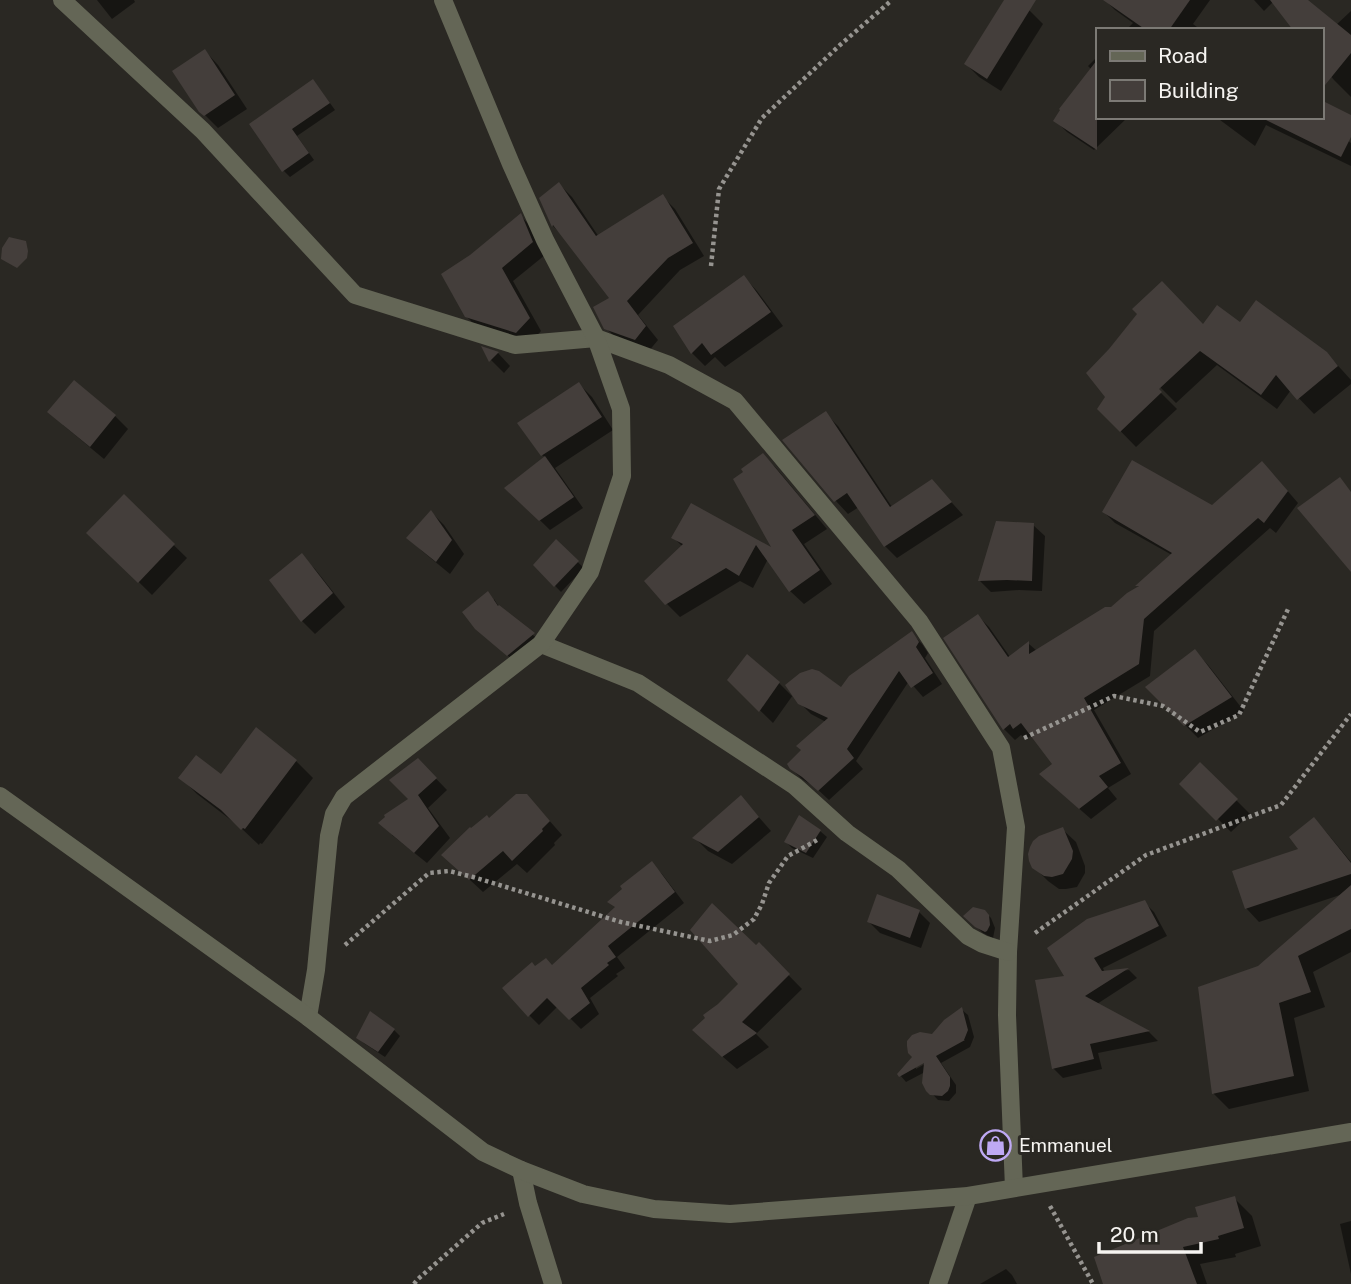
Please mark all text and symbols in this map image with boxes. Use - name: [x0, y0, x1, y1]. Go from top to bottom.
- legend: [1096, 28, 1323, 119]
- text: Road: [1158, 43, 1208, 68]
- text: Building: [1158, 78, 1239, 103]
- shop icon: Emmanuel: [979, 1128, 1013, 1162]
- place label: Emmanuel: [1019, 1134, 1112, 1156]
- scale bar: [1099, 1210, 1200, 1254]
- text: 20 m: [1110, 1222, 1159, 1247]

